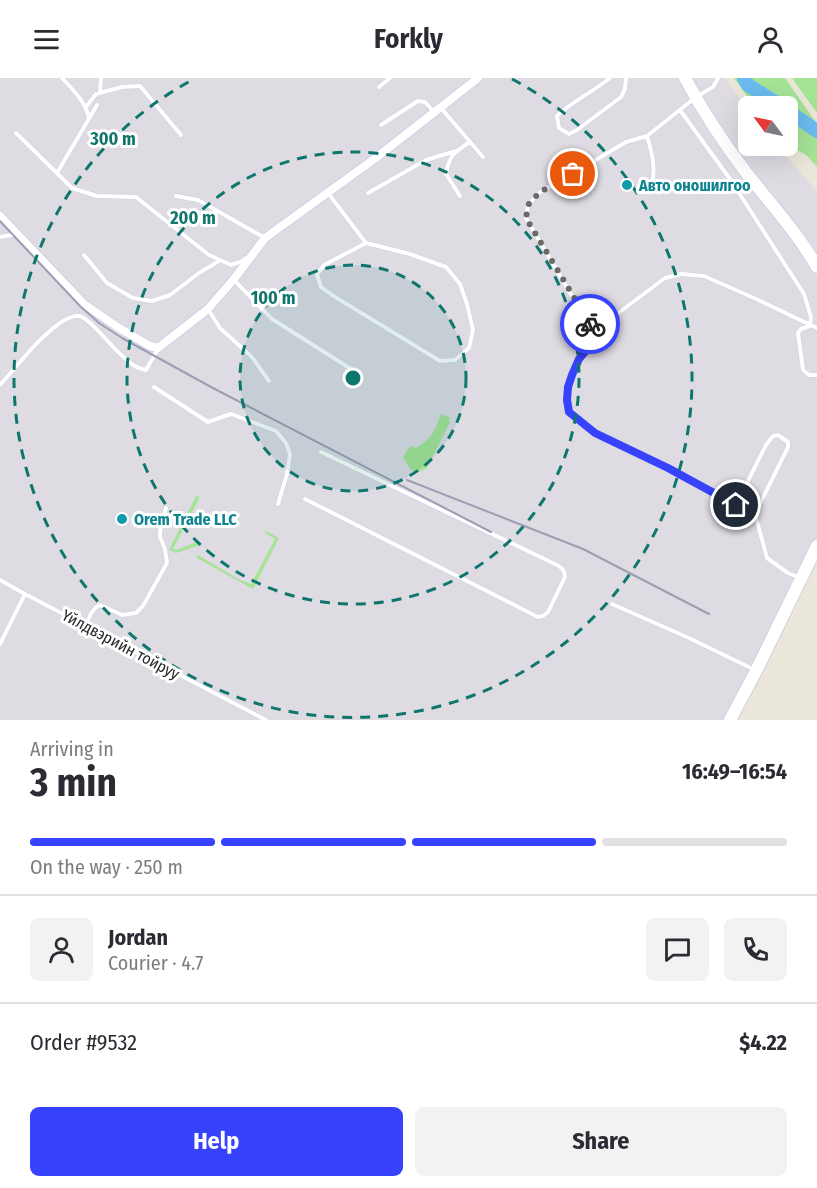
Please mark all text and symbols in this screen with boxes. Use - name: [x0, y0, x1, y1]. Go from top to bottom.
- icon: menu: [30, 23, 63, 56]
- text: Forkly: [374, 23, 443, 55]
- icon: person: [754, 23, 787, 56]
- north arrow: [738, 96, 798, 156]
- map controls: [738, 96, 798, 156]
- text: 300 m: [89, 128, 136, 150]
- pin: [547, 148, 598, 199]
- icon: bag: [556, 157, 589, 190]
- place label: Авто оношилгоо: [638, 176, 751, 195]
- marker: Авто оношилгоо: [620, 178, 634, 192]
- text: 200 m: [169, 207, 216, 229]
- text: 100 m: [251, 287, 295, 309]
- courier: [560, 294, 620, 354]
- icon: bike: [574, 308, 607, 341]
- centre of rings: [343, 368, 363, 388]
- pin: [710, 479, 761, 530]
- icon: home: [719, 488, 752, 521]
- place label: Orem Trade LLC: [134, 510, 237, 529]
- marker: Orem Trade LLC: [115, 512, 129, 526]
- street label: Үйлдвэрийн тойруу: [59, 605, 184, 684]
- text: Arriving in: [30, 737, 114, 761]
- text: 16:49–16:54: [682, 758, 787, 785]
- text: 3 min: [30, 760, 117, 806]
- text: On the way · 250 m: [30, 855, 183, 879]
- button: person: [30, 918, 93, 981]
- button: chat: [646, 918, 709, 981]
- button: phone: [724, 918, 787, 981]
- text: Jordan: [108, 924, 168, 951]
- text: Courier · 4.7: [108, 951, 203, 975]
- text: Order #9532: [30, 1029, 137, 1056]
- text: $4.22: [739, 1029, 787, 1056]
- button: Help: [30, 1107, 403, 1176]
- button: Share: [415, 1107, 787, 1176]

